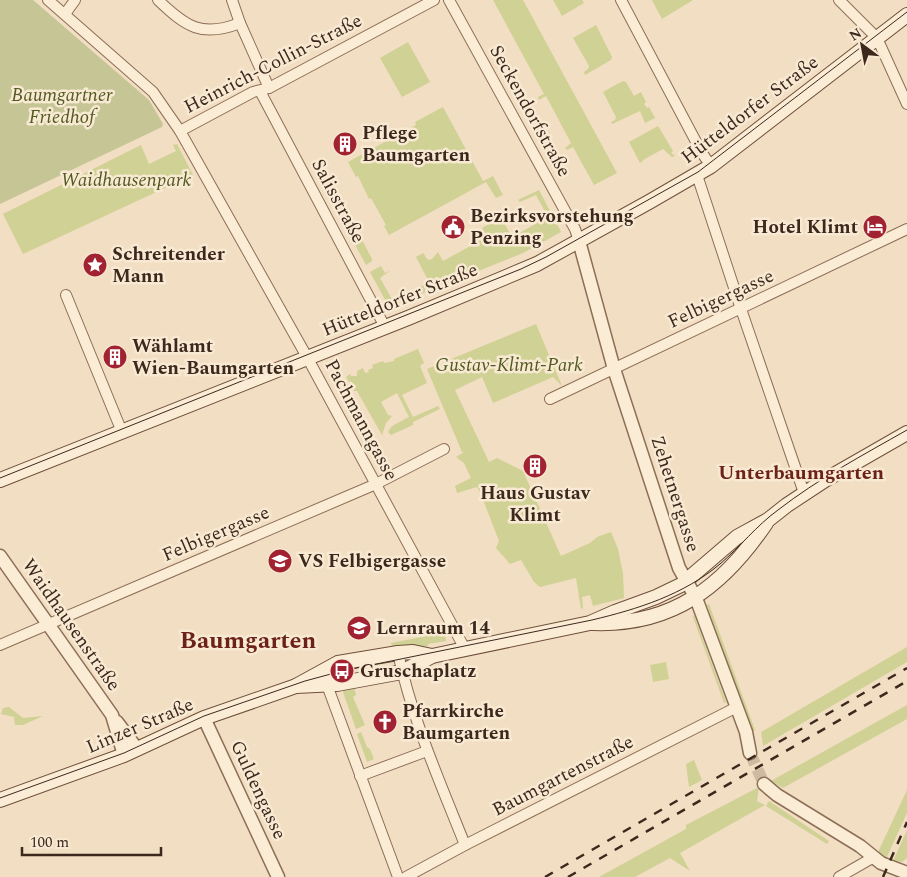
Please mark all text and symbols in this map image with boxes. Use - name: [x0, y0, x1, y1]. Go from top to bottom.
- street label: Heinrich-Collin-Straße: [179, 6, 367, 122]
- north arrow: [837, 20, 887, 70]
- text: N: [845, 22, 866, 46]
- street label: Seckendorfstraße: [482, 40, 578, 182]
- street label: Hütteldorfer Straße: [675, 49, 825, 171]
- park label: Baumgartner Friedhof: [11, 81, 113, 132]
- place label: Pflege Baumgarten: [362, 119, 470, 170]
- building icon: Pflege Baumgarten: [332, 131, 358, 157]
- street label: Salisstraße: [304, 154, 372, 248]
- park label: Waidhausenpark: [61, 166, 191, 195]
- place label: Bezirksvorstehung Penzing: [470, 202, 634, 253]
- place label: Hotel Klimt: [753, 213, 858, 242]
- public building icon: Bezirksvorstehung Penzing: [440, 214, 466, 240]
- hotel icon: Hotel Klimt: [862, 214, 888, 240]
- place label: Schreitender Mann: [112, 240, 226, 291]
- place icon: Schreitender Mann: [82, 252, 108, 278]
- street label: Hütteldorfer Straße: [318, 256, 482, 344]
- street label: Felbigergasse: [663, 262, 779, 336]
- place label: Wählamt Wien-Baumgarten: [132, 332, 295, 383]
- building icon: Wählamt Wien-Baumgarten: [102, 344, 128, 370]
- park label: Gustav-Klimt-Park: [435, 351, 583, 380]
- street label: Pachmanngasse: [317, 354, 405, 486]
- street label: Zehetnergasse: [643, 432, 707, 556]
- building icon: Haus Gustav Klimt: [522, 453, 548, 479]
- district label: Unterbaumgarten: [718, 458, 884, 488]
- place label: Haus Gustav Klimt: [480, 479, 591, 530]
- street label: Felbigergasse: [158, 498, 274, 570]
- place label: VS Felbigergasse: [298, 547, 446, 576]
- school or university icon: VS Felbigergasse: [267, 548, 293, 574]
- street label: Waidhausenstraße: [14, 553, 128, 697]
- place label: Lernraum 14: [376, 614, 490, 643]
- school or university icon: Lernraum 14: [346, 615, 372, 641]
- district label: Baumgarten: [180, 623, 316, 659]
- place label: Gruschaplatz: [360, 657, 477, 686]
- bus stop icon: Gruschaplatz: [329, 658, 355, 684]
- street label: Linzer Straße: [82, 690, 198, 762]
- place label: Pfarrkirche Baumgarten: [402, 697, 510, 748]
- church icon: Pfarrkirche Baumgarten: [372, 709, 398, 735]
- street label: Baumgartenstraße: [487, 728, 639, 824]
- street label: Guldengasse: [222, 736, 294, 844]
- scale bar: [22, 824, 161, 856]
- text: 100 m: [30, 831, 69, 854]

